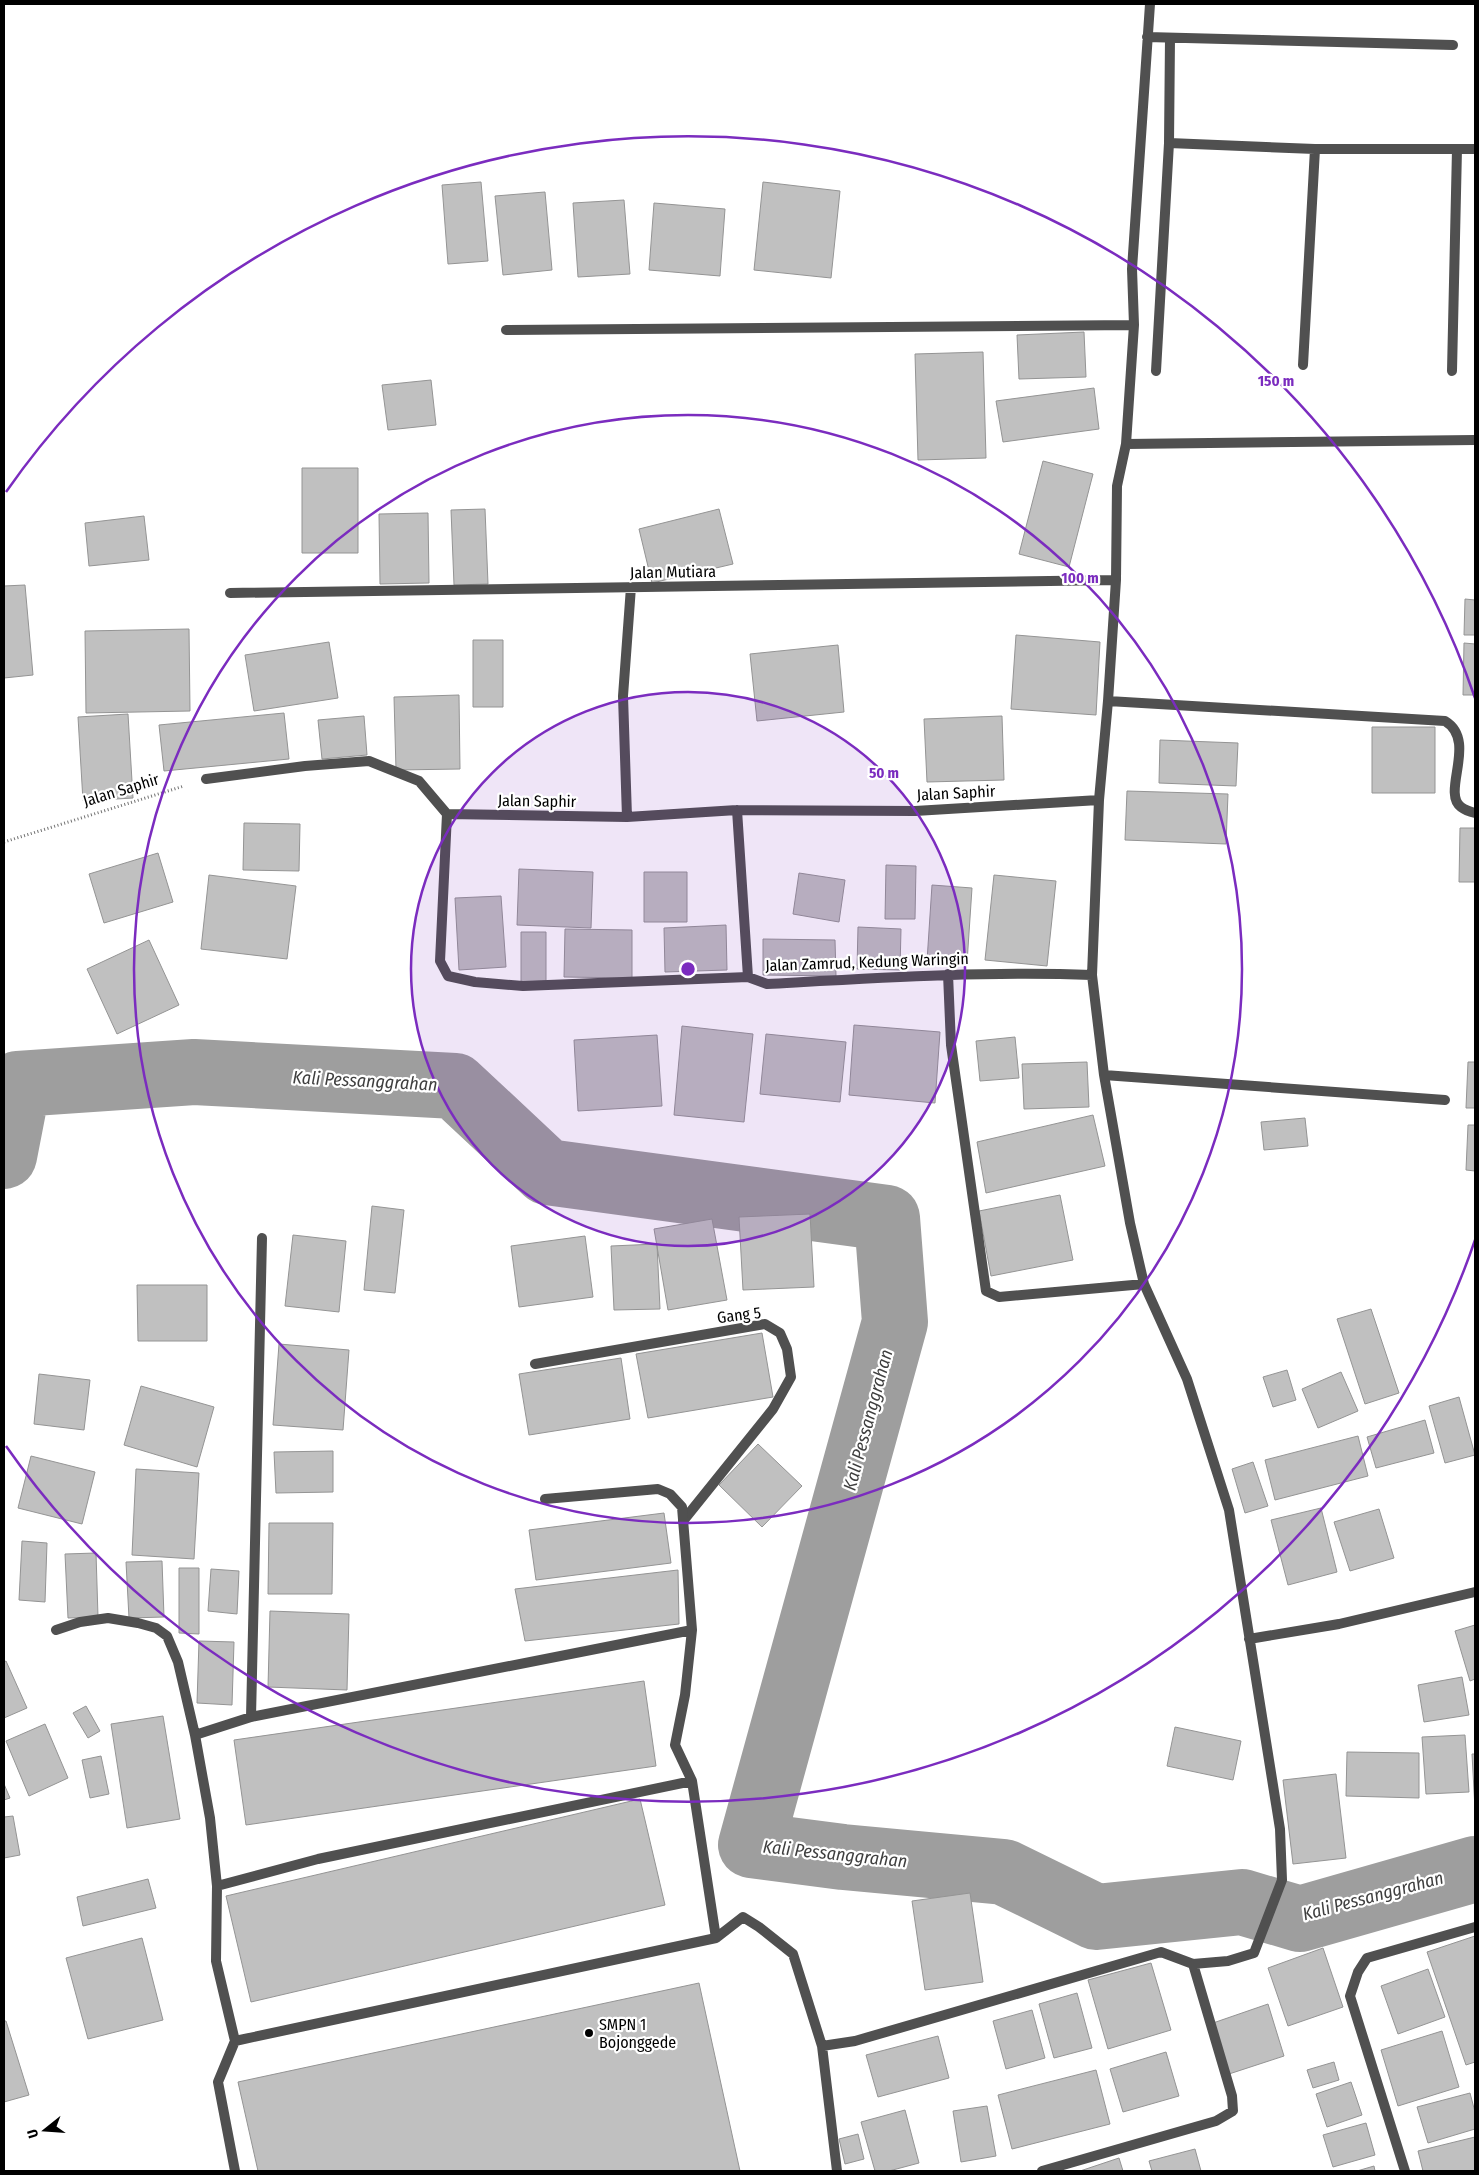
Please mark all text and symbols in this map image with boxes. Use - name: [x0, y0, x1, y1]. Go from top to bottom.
- text: 150 m: [1258, 372, 1294, 390]
- street label: Jalan Mutiara: [630, 562, 716, 582]
- text: 100 m: [1061, 569, 1099, 587]
- text: 50 m: [869, 764, 899, 782]
- street label: Jalan Saphir: [81, 769, 162, 811]
- street label: Jalan Saphir: [916, 781, 996, 805]
- street label: Jalan Saphir: [498, 791, 577, 811]
- street label: Jalan Zamrud, Kedung Waringin: [765, 949, 969, 975]
- centre of rings: [679, 960, 697, 978]
- water label: Kali Pessanggrahan: [292, 1066, 438, 1096]
- street label: Gang 5: [716, 1303, 762, 1327]
- water label: Kali Pessanggrahan: [839, 1347, 897, 1493]
- water label: Kali Pessanggrahan: [762, 1835, 908, 1873]
- water label: Kali Pessanggrahan: [1300, 1867, 1446, 1925]
- place label: SMPN 1 Bojonggede: [599, 2015, 676, 2052]
- marker: SMPN 1 Bojonggede: [583, 2027, 595, 2039]
- north arrow: [20, 2105, 70, 2155]
- text: U: [24, 2127, 42, 2140]

